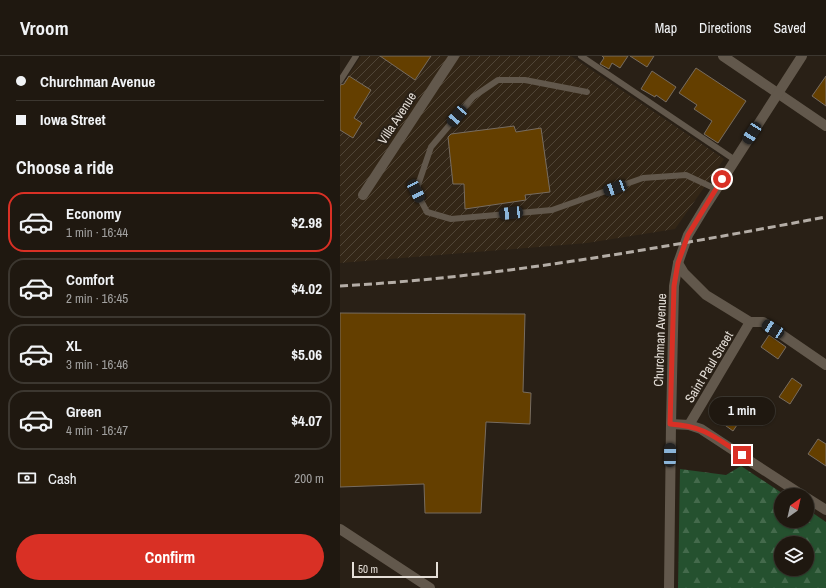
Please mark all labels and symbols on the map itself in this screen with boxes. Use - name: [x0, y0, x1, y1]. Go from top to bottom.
- street label: Villa Avenue: [374, 89, 420, 147]
- car: [445, 103, 469, 129]
- car: [740, 120, 764, 146]
- route start: [713, 170, 731, 188]
- car: [405, 178, 427, 204]
- car: [602, 178, 628, 198]
- car: [498, 206, 524, 220]
- street label: Churchman Avenue: [650, 293, 670, 387]
- car: [760, 317, 786, 341]
- street label: Saint Paul Street: [681, 328, 737, 406]
- callout: 1 min: [709, 397, 775, 425]
- car: [664, 443, 676, 467]
- route end: [733, 446, 751, 464]
- north arrow: [774, 488, 814, 528]
- scale bar: [352, 560, 438, 579]

